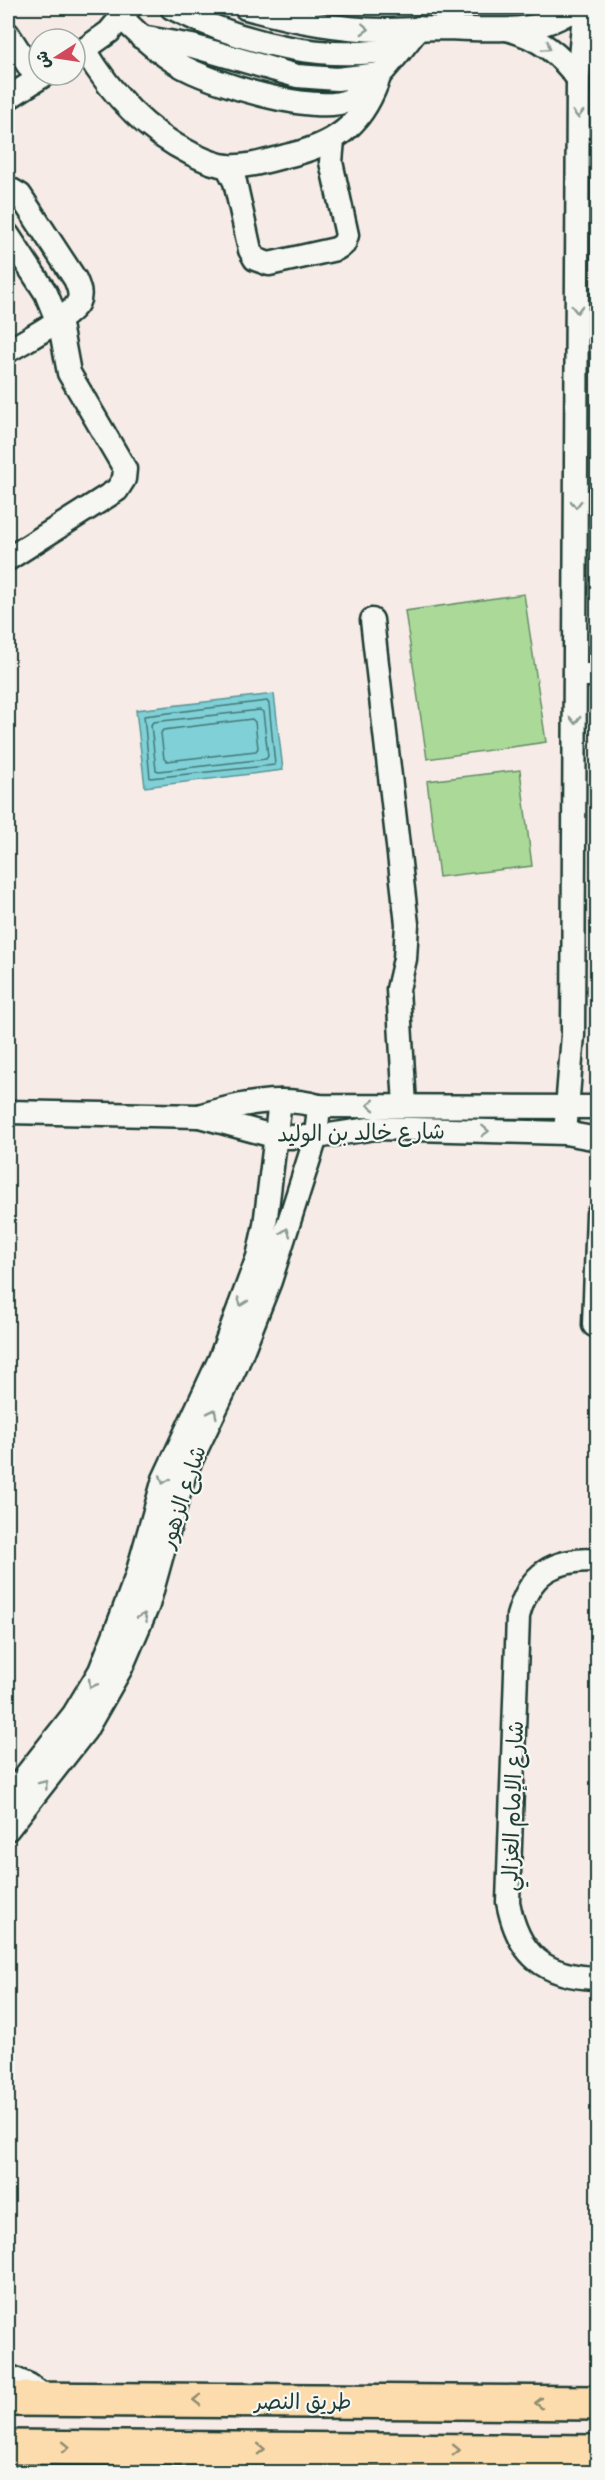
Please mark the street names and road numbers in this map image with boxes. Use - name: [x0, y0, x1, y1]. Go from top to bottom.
- street label: شارع خالد بن الوليد: [277, 1122, 445, 1150]
- street label: شارع الزهور: [157, 1443, 215, 1554]
- street label: شارع الإمام الغزالي: [500, 1720, 535, 1892]
- street label: طريق النصر: [252, 2392, 352, 2418]

